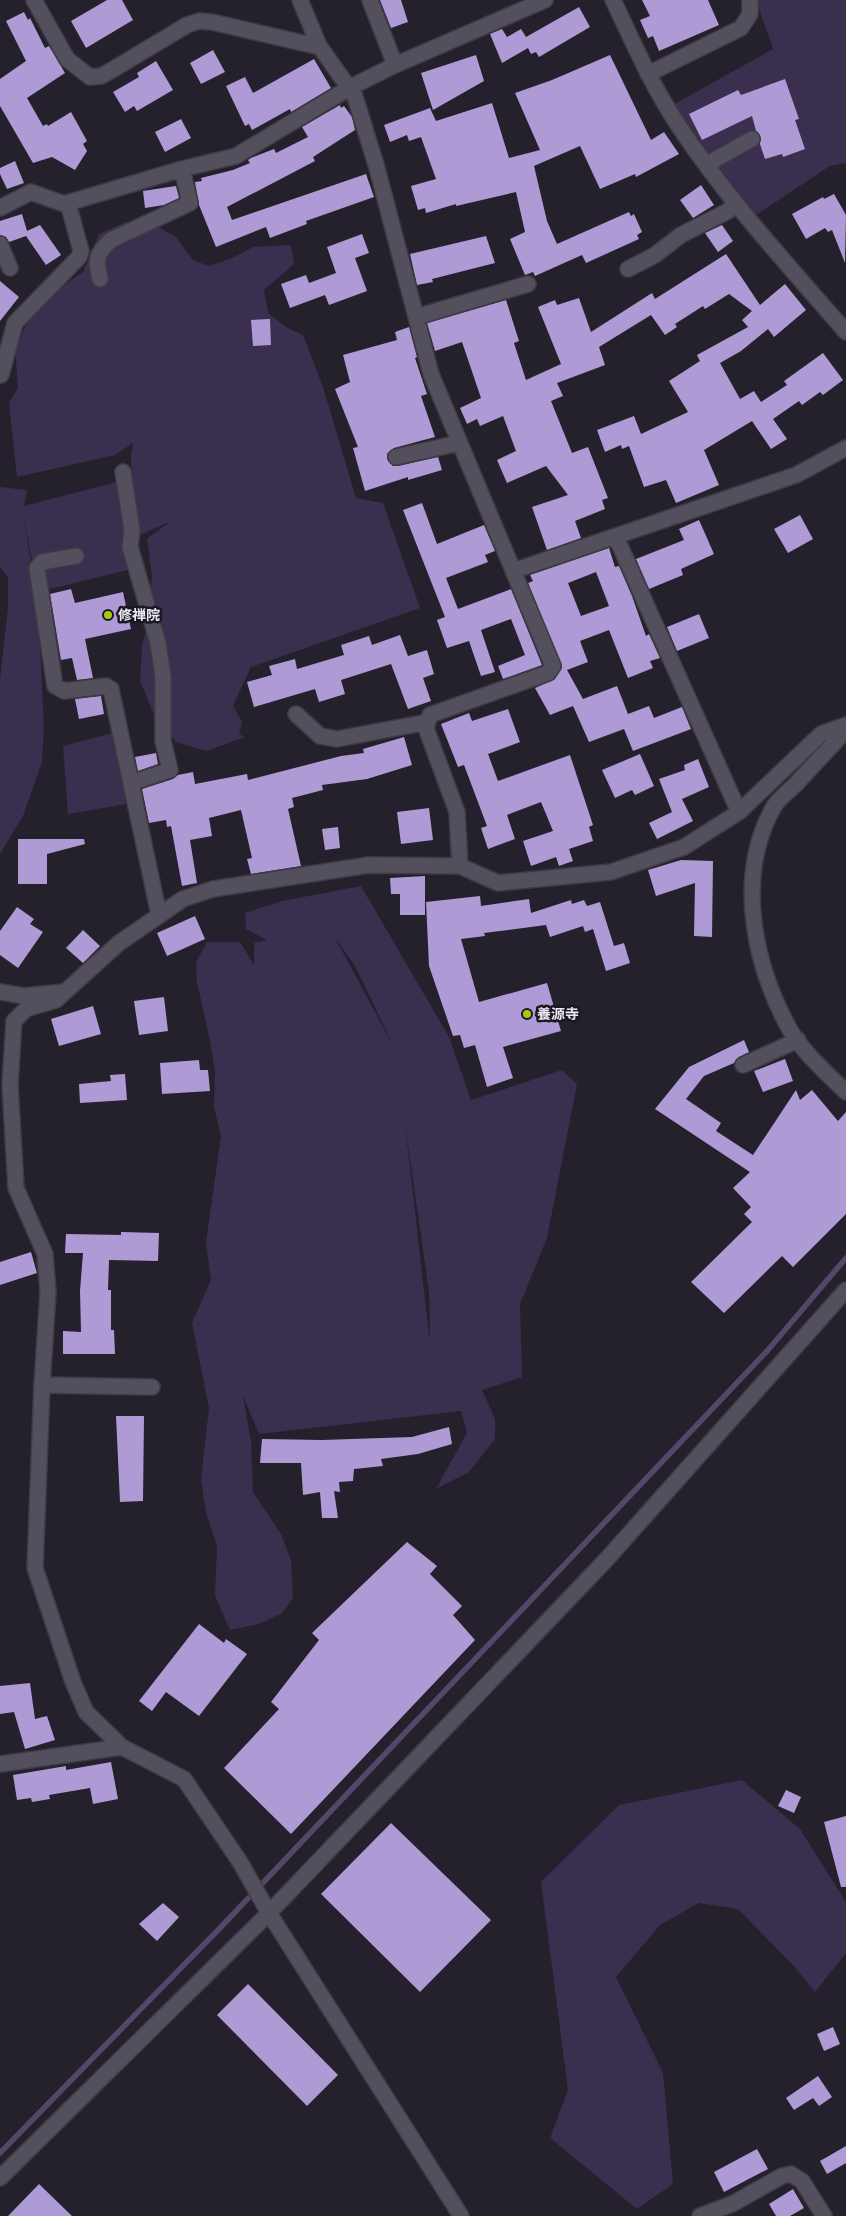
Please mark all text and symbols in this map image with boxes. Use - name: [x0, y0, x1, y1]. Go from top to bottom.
- place label: 修禅院: [118, 606, 160, 624]
- marker: 修禅院: [102, 609, 114, 621]
- place label: 養源寺: [537, 1005, 579, 1023]
- marker: 養源寺: [521, 1008, 533, 1020]

